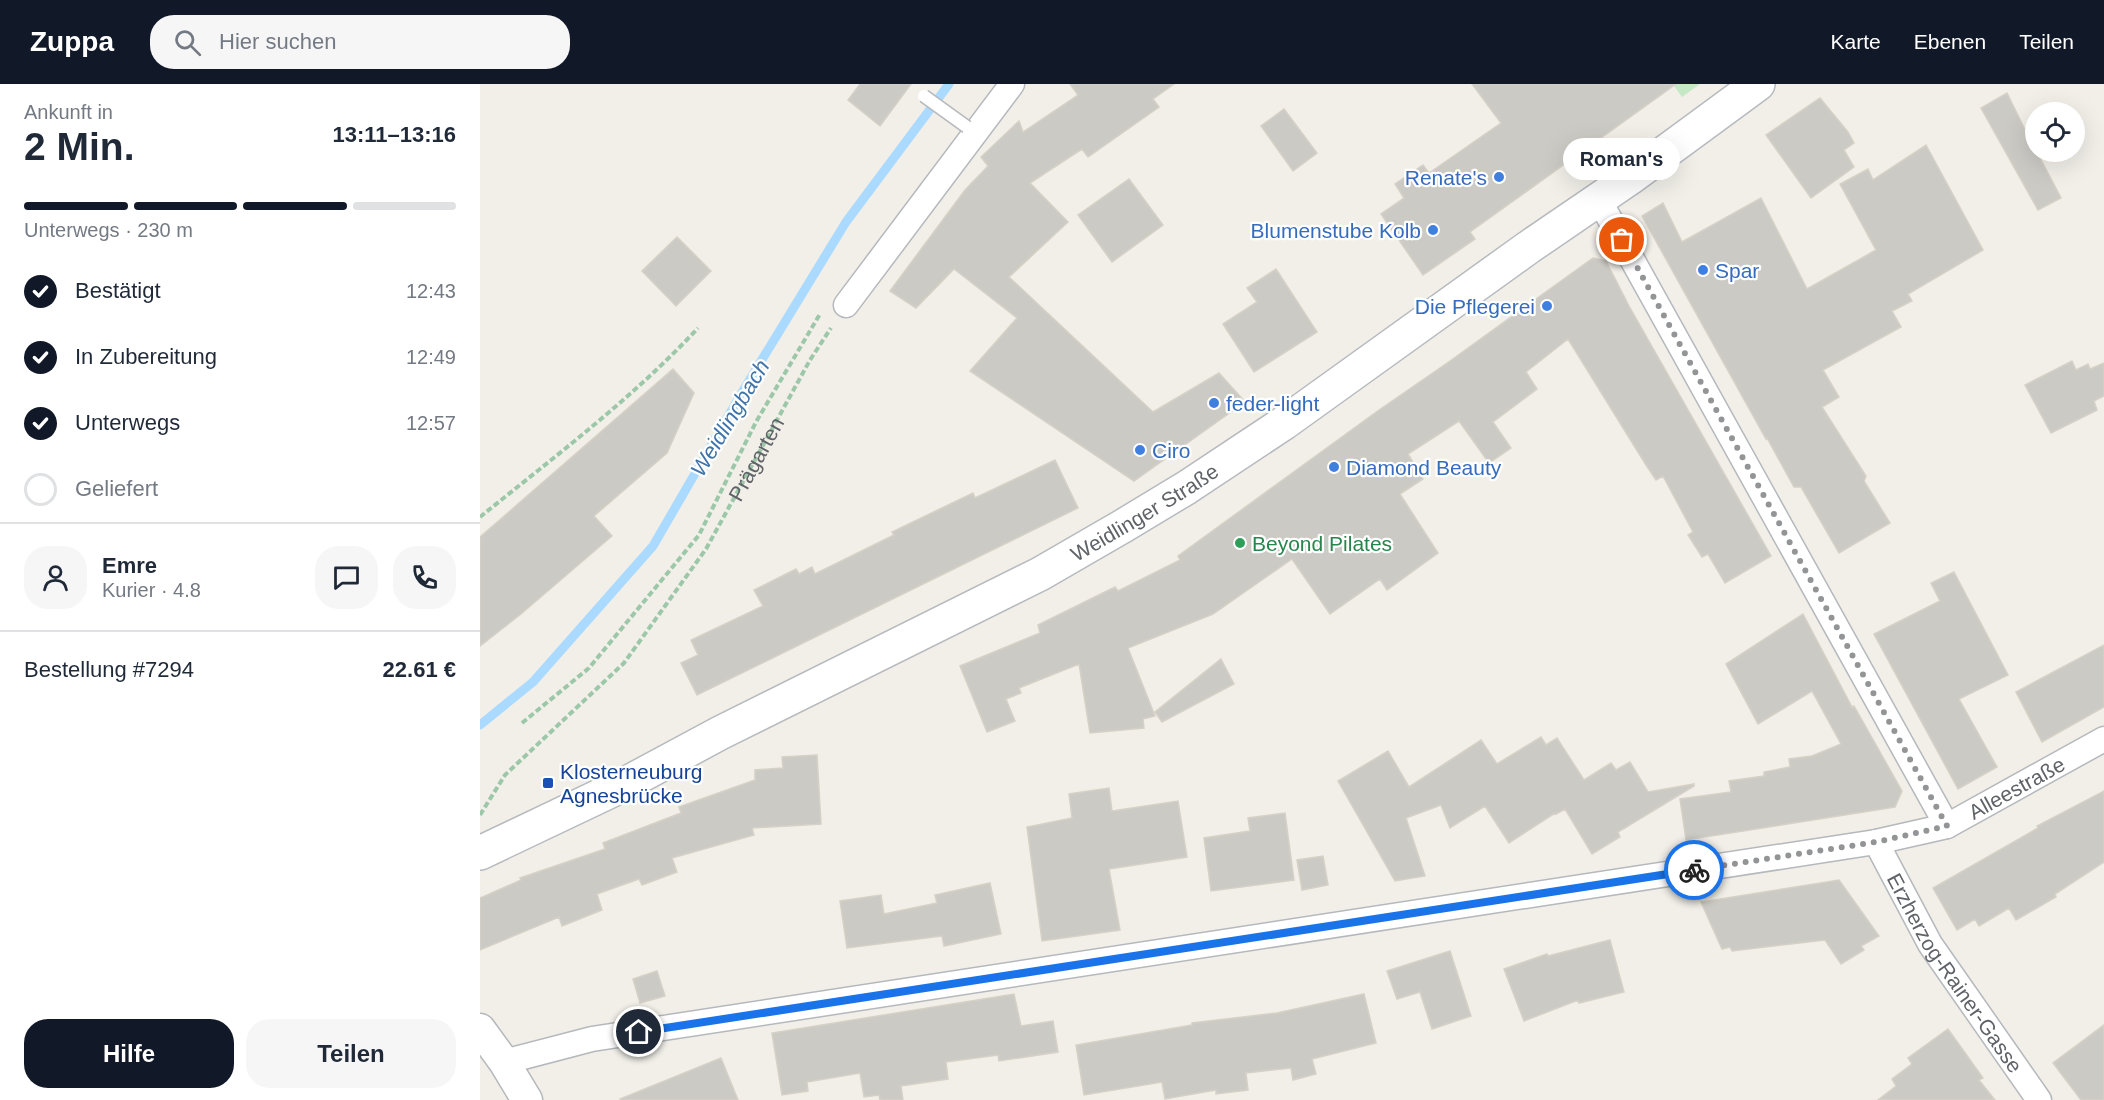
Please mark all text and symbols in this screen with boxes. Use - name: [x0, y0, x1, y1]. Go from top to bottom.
- search box: [150, 15, 570, 69]
- text: Zuppa: [30, 26, 114, 57]
- icon: search: [171, 26, 204, 59]
- text: Hier suchen: [219, 29, 336, 54]
- text: Karte: [1831, 30, 1881, 53]
- text: Ebenen: [1914, 30, 1986, 53]
- text: Teilen: [2019, 30, 2074, 53]
- text: Ankunft in: [24, 101, 113, 123]
- map controls: [2025, 102, 2085, 162]
- button: locate: [2025, 102, 2085, 162]
- text: 13:11–13:16: [332, 122, 456, 147]
- text: 2 Min.: [24, 125, 135, 168]
- callout: Roman's: [1564, 138, 1680, 180]
- text: Roman's: [1580, 148, 1663, 170]
- place label: Renate's: [1405, 166, 1487, 189]
- marker: Renate's: [1492, 170, 1506, 184]
- pin: [1596, 214, 1647, 265]
- text: Unterwegs · 230 m: [24, 219, 193, 241]
- place label: Blumenstube Kolb: [1251, 219, 1421, 242]
- marker: Blumenstube Kolb: [1426, 223, 1440, 237]
- icon: bag: [1605, 223, 1638, 256]
- place label: Spar: [1715, 259, 1759, 282]
- marker: Spar: [1696, 263, 1710, 277]
- icon: check: [24, 275, 57, 308]
- text: Bestätigt: [75, 278, 161, 303]
- text: 12:43: [406, 280, 456, 302]
- place label: Die Pflegerei: [1415, 295, 1535, 318]
- marker: Die Pflegerei: [1540, 299, 1554, 313]
- icon: check: [24, 341, 57, 374]
- text: In Zubereitung: [75, 344, 217, 369]
- text: 12:49: [406, 346, 456, 368]
- water label: Weidlingbach: [685, 355, 775, 481]
- place label: feder-light: [1226, 392, 1320, 415]
- marker: feder-light: [1207, 396, 1221, 410]
- icon: check: [24, 407, 57, 440]
- text: Unterwegs: [75, 410, 180, 435]
- text: 12:57: [406, 412, 456, 434]
- street label: Prägarten: [723, 413, 788, 505]
- place label: Ciro: [1152, 439, 1191, 462]
- marker: Ciro: [1133, 443, 1147, 457]
- place label: Diamond Beauty: [1346, 456, 1502, 479]
- street label: Weidlinger Straße: [1067, 459, 1222, 565]
- marker: Diamond Beauty: [1327, 460, 1341, 474]
- text: Geliefert: [75, 476, 158, 501]
- place label: Beyond Pilates: [1252, 532, 1392, 555]
- marker: Beyond Pilates: [1233, 536, 1247, 550]
- button: person: [24, 546, 87, 609]
- button: chat: [315, 546, 378, 609]
- button: phone: [393, 546, 456, 609]
- text: Emre: [102, 553, 157, 578]
- text: Kurier · 4.8: [102, 579, 201, 601]
- text: Bestellung #7294: [24, 657, 194, 682]
- text: 22.61 €: [383, 657, 456, 682]
- street label: Alleestraße: [1964, 752, 2068, 823]
- place label: Klosterneuburg Agnesbrücke: [560, 760, 702, 807]
- marker: Klosterneuburg Agnesbrücke: [541, 776, 555, 790]
- courier: [1664, 840, 1724, 900]
- icon: bike: [1678, 854, 1711, 887]
- street label: Erzherzog-Rainer-Gasse: [1883, 869, 2028, 1077]
- pin: [613, 1006, 664, 1057]
- icon: home: [622, 1015, 655, 1048]
- button: Hilfe: [24, 1019, 234, 1088]
- button: Teilen: [246, 1019, 456, 1088]

